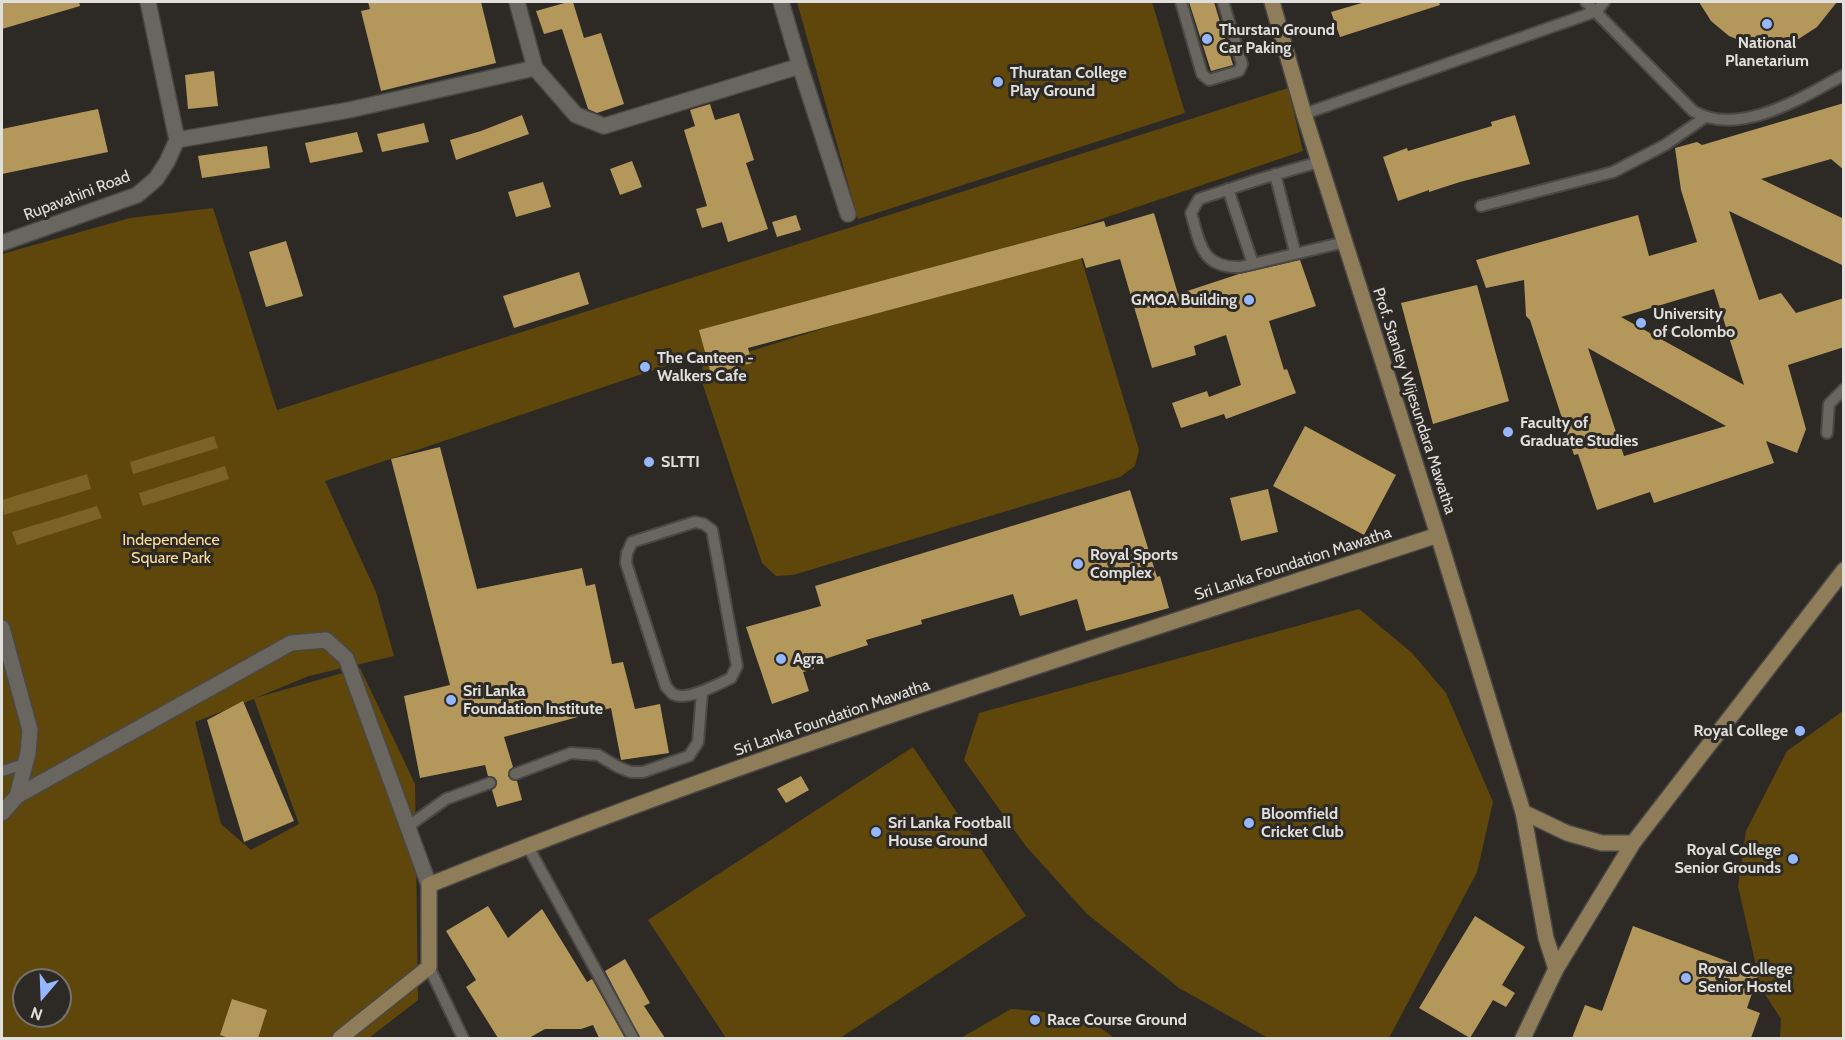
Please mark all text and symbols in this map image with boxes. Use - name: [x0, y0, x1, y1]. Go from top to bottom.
- marker: National Planetarium: [1760, 17, 1774, 31]
- place label: Thurstan Ground Car Paking: [1219, 20, 1335, 58]
- marker: Thurstan Ground Car Paking: [1200, 32, 1214, 46]
- place label: National Planetarium: [1725, 33, 1809, 71]
- place label: Thuratan College Play Ground: [1010, 63, 1127, 101]
- marker: Thuratan College Play Ground: [991, 75, 1005, 89]
- street label: Rupavahini Road: [21, 167, 133, 225]
- street label: Prof. Stanley Wijesundara Mawatha: [1368, 285, 1460, 517]
- place label: GMOA Building: [1131, 290, 1237, 310]
- marker: GMOA Building: [1242, 293, 1256, 307]
- place label: University of Colombo: [1653, 304, 1735, 342]
- marker: University of Colombo: [1634, 316, 1648, 330]
- place label: The Canteen - Walkers Cafe: [657, 348, 754, 386]
- marker: The Canteen - Walkers Cafe: [638, 360, 652, 374]
- place label: Faculty of Graduate Studies: [1520, 413, 1638, 451]
- marker: Faculty of Graduate Studies: [1501, 425, 1515, 439]
- place label: SLTTI: [661, 452, 700, 472]
- marker: SLTTI: [642, 455, 656, 469]
- street label: Sri Lanka Foundation Mawatha: [1192, 523, 1394, 605]
- park label: Independence Square Park: [122, 530, 220, 568]
- place label: Royal Sports Complex: [1090, 545, 1178, 583]
- marker: Royal Sports Complex: [1071, 557, 1085, 571]
- place label: Agra: [793, 649, 824, 669]
- marker: Agra: [774, 652, 788, 666]
- street label: Sri Lanka Foundation Mawatha: [732, 675, 932, 761]
- place label: Sri Lanka Foundation Institute: [463, 681, 603, 719]
- marker: Sri Lanka Foundation Institute: [444, 693, 458, 707]
- place label: Royal College: [1694, 721, 1788, 741]
- marker: Royal College: [1793, 724, 1807, 738]
- place label: Bloomfield Cricket Club: [1261, 804, 1344, 842]
- place label: Sri Lanka Football House Ground: [888, 813, 1011, 851]
- marker: Bloomfield Cricket Club: [1242, 816, 1256, 830]
- marker: Sri Lanka Football House Ground: [869, 825, 883, 839]
- place label: Royal College Senior Grounds: [1674, 840, 1781, 878]
- marker: Royal College Senior Grounds: [1786, 852, 1800, 866]
- place label: Royal College Senior Hostel: [1698, 959, 1792, 997]
- north arrow: [12, 968, 72, 1028]
- marker: Royal College Senior Hostel: [1679, 971, 1693, 985]
- text: N: [28, 1003, 45, 1024]
- place label: Race Course Ground: [1047, 1010, 1187, 1030]
- marker: Race Course Ground: [1028, 1013, 1042, 1027]

